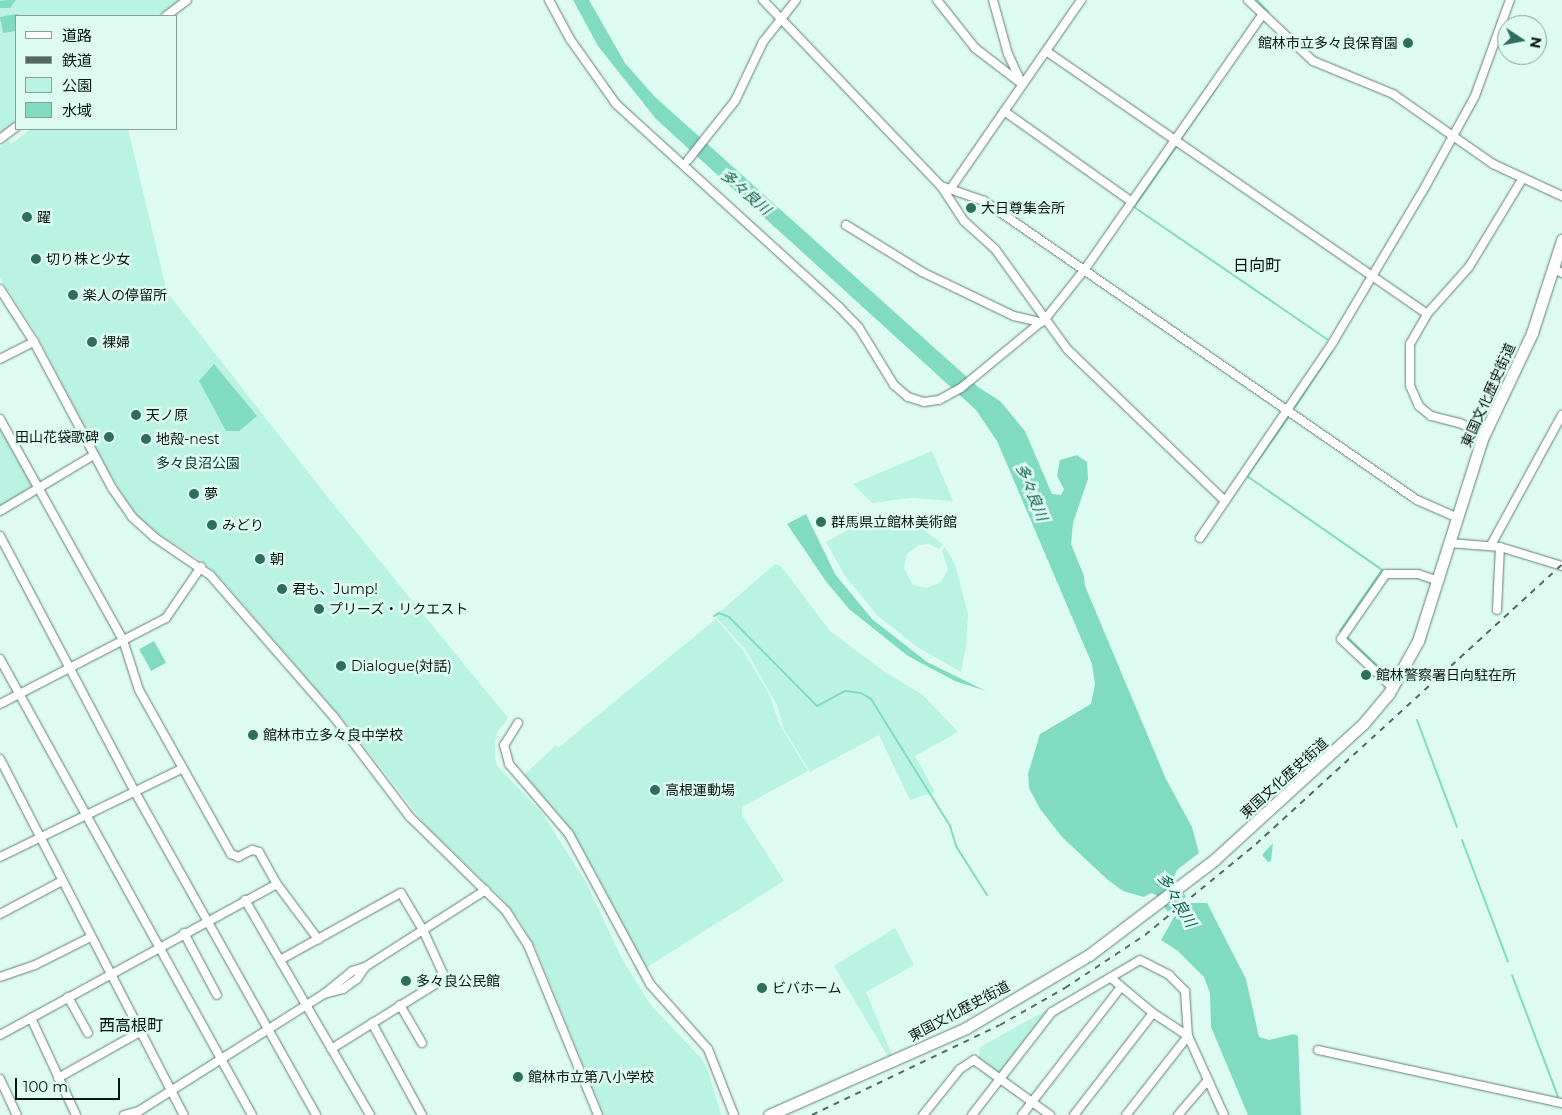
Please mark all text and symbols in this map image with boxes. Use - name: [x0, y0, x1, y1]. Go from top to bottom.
- legend: [15, 15, 178, 130]
- north arrow: [1497, 15, 1547, 65]
- text: 道路: [62, 26, 92, 45]
- place label: 館林市立多々良保育園: [1258, 35, 1398, 51]
- text: N: [1526, 35, 1546, 50]
- marker: 館林市立多々良保育園: [1402, 37, 1414, 49]
- text: 鉄道: [62, 51, 92, 70]
- text: 公園: [62, 76, 92, 95]
- text: 水域: [62, 101, 92, 120]
- water label: 多々良川: [717, 166, 775, 218]
- place label: 大日尊集会所: [981, 200, 1065, 216]
- marker: 大日尊集会所: [965, 202, 977, 214]
- place label: 躍: [37, 209, 51, 225]
- marker: 躍: [21, 211, 33, 223]
- place label: 切り株と少女: [46, 251, 130, 267]
- marker: 切り株と少女: [30, 253, 42, 265]
- district label: 日向町: [1233, 256, 1281, 276]
- place label: 楽人の停留所: [83, 287, 167, 303]
- marker: 楽人の停留所: [67, 289, 79, 301]
- place label: 裸婦: [102, 334, 130, 350]
- marker: 裸婦: [86, 336, 98, 348]
- street label: 東国文化歴史街道: [1458, 340, 1518, 450]
- place label: 天ノ原: [146, 407, 188, 423]
- marker: 天ノ原: [130, 409, 142, 421]
- place label: 田山花袋歌碑: [15, 429, 99, 445]
- marker: 田山花袋歌碑: [103, 431, 115, 443]
- place label: 地殻-nest: [156, 431, 220, 447]
- marker: 地殻-nest: [140, 433, 152, 445]
- park label: 多々良沼公園: [156, 455, 240, 471]
- water label: 多々良川: [1012, 461, 1052, 523]
- place label: 夢: [204, 486, 218, 502]
- marker: 夢: [188, 488, 200, 500]
- place label: 群馬県立館林美術館: [831, 514, 957, 530]
- marker: 群馬県立館林美術館: [815, 516, 827, 528]
- place label: みどり: [222, 517, 264, 533]
- marker: みどり: [206, 519, 218, 531]
- place label: 朝: [270, 551, 284, 567]
- marker: 朝: [254, 553, 266, 565]
- place label: 君も、Jump!: [292, 581, 378, 597]
- marker: 君も、Jump!: [276, 583, 288, 595]
- place label: プリーズ・リクエスト: [329, 601, 469, 617]
- marker: プリーズ・リクエスト: [313, 603, 325, 615]
- place label: Dialogue(対話): [351, 658, 452, 674]
- marker: Dialogue(対話): [335, 660, 347, 672]
- place label: 館林警察署日向駐在所: [1376, 667, 1516, 683]
- marker: 館林警察署日向駐在所: [1360, 669, 1372, 681]
- place label: 館林市立多々良中学校: [263, 727, 403, 743]
- marker: 館林市立多々良中学校: [247, 729, 259, 741]
- street label: 東国文化歴史街道: [1237, 734, 1331, 822]
- place label: 高根運動場: [665, 782, 735, 798]
- marker: 高根運動場: [649, 784, 661, 796]
- water label: 多々良川: [1154, 870, 1200, 930]
- place label: 多々良公民館: [416, 973, 500, 989]
- marker: 多々良公民館: [400, 975, 412, 987]
- street label: 東国文化歴史街道: [906, 977, 1012, 1045]
- place label: ビバホーム: [772, 980, 842, 996]
- marker: ビバホーム: [756, 982, 768, 994]
- district label: 西高根町: [99, 1016, 163, 1036]
- scale bar: [18, 1068, 122, 1100]
- place label: 館林市立第八小学校: [528, 1069, 654, 1085]
- marker: 館林市立第八小学校: [512, 1071, 524, 1083]
- text: 100 m: [23, 1077, 68, 1096]

